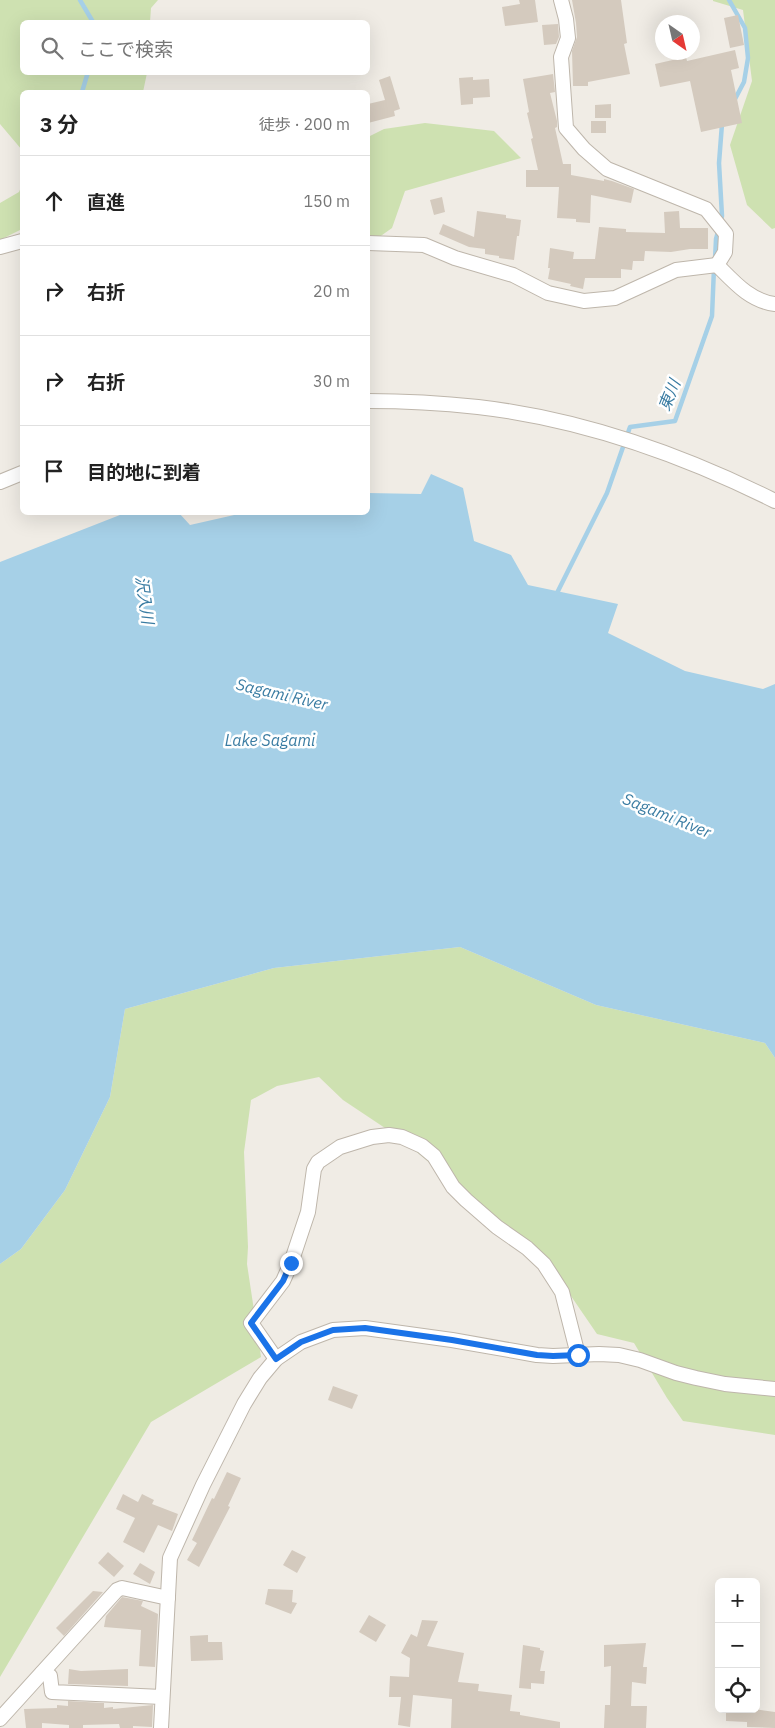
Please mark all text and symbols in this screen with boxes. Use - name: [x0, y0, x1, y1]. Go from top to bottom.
- north arrow: [655, 15, 700, 60]
- search box: [20, 20, 370, 75]
- icon: search: [38, 34, 66, 62]
- text: ここで検索: [78, 37, 173, 61]
- text: 3 分: [40, 110, 79, 138]
- text: 徒歩 · 200 m: [259, 114, 350, 134]
- icon: ahead: [40, 187, 68, 215]
- text: 直進: [87, 190, 125, 214]
- text: 150 m: [303, 191, 350, 211]
- icon: right: [40, 277, 68, 305]
- text: 右折: [87, 280, 125, 304]
- text: 20 m: [313, 281, 350, 301]
- icon: right: [40, 367, 68, 395]
- text: 右折: [87, 370, 125, 394]
- text: 30 m: [313, 371, 350, 391]
- water label: 東川: [654, 375, 685, 414]
- icon: arrive: [40, 457, 68, 485]
- text: 目的地に到着: [87, 460, 201, 484]
- water label: 沢入川: [132, 575, 159, 627]
- water label: Sagami River: [234, 674, 331, 715]
- water label: Lake Sagami: [225, 730, 316, 750]
- water label: Sagami River: [620, 788, 715, 842]
- route end: [280, 1252, 303, 1275]
- route start: [567, 1344, 590, 1367]
- map controls: [715, 1578, 760, 1713]
- button: +: [715, 1578, 760, 1623]
- button: −: [715, 1623, 760, 1668]
- button: locate: [715, 1668, 760, 1713]

